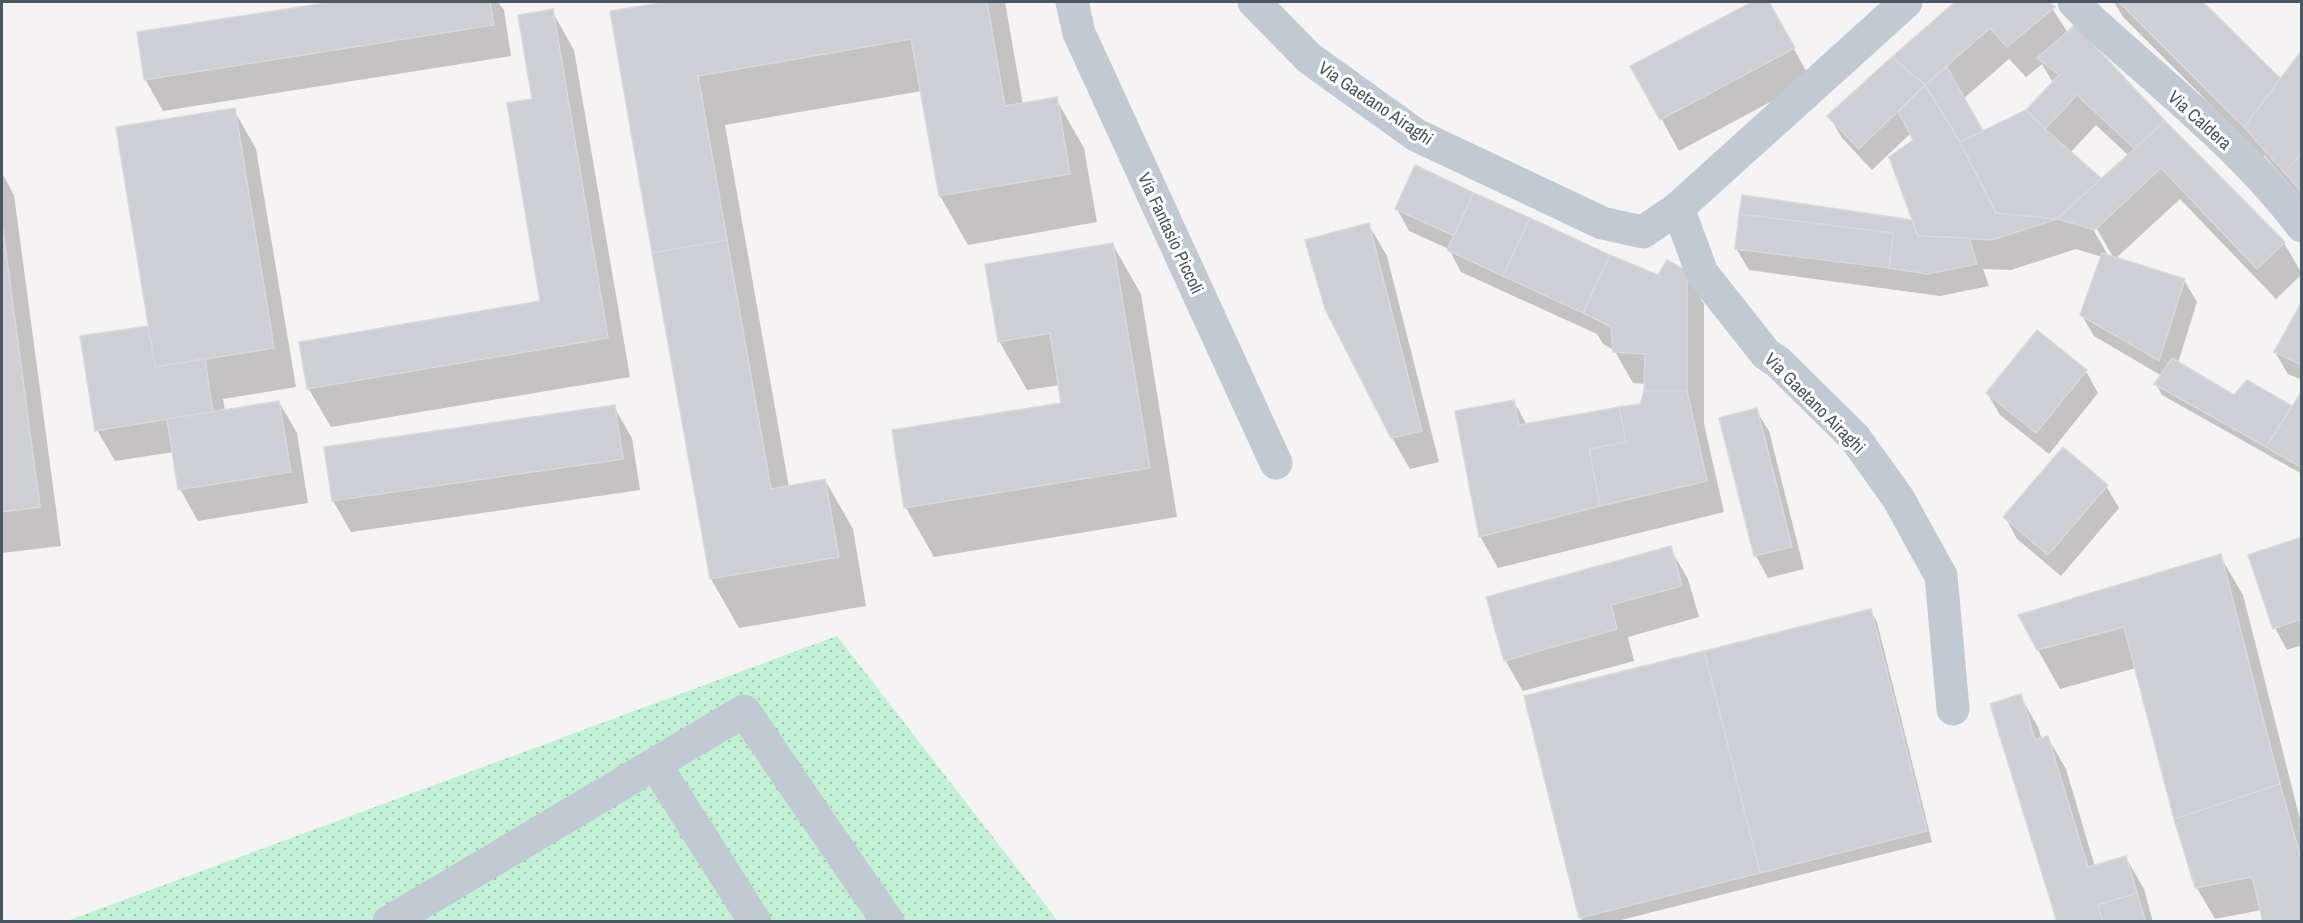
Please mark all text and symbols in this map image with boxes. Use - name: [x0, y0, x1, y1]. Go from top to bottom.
- street label: Via Gaetano Airaghi: [1314, 55, 1438, 151]
- street label: Via Caldera: [2163, 85, 2237, 155]
- street label: Via Fantasio Piccoli: [1132, 168, 1210, 298]
- street label: Via Gaetano Airaghi: [1759, 347, 1871, 459]

